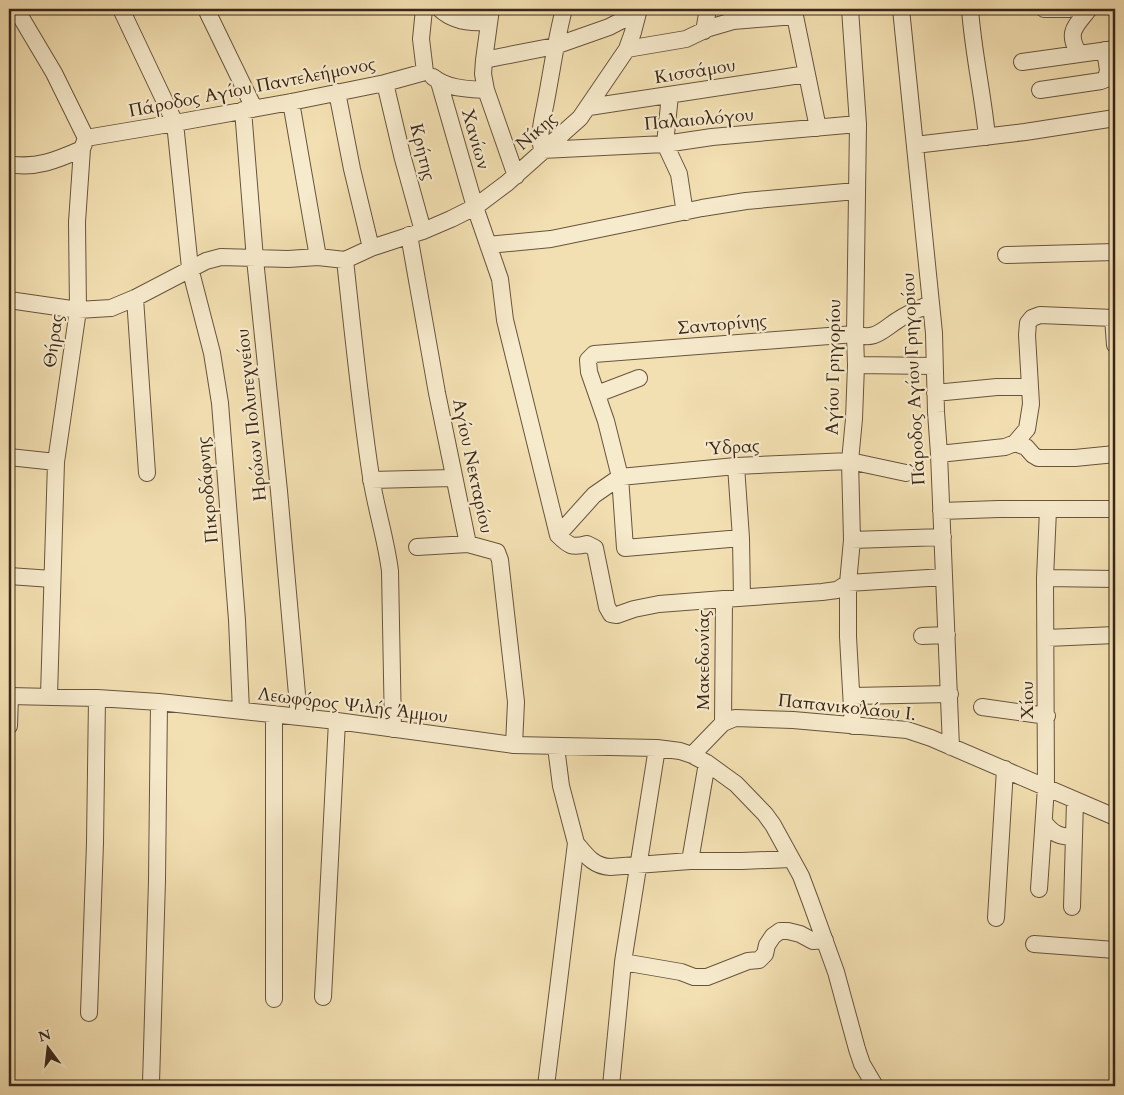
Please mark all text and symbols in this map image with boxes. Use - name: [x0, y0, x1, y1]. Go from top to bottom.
- street label: Πάροδος Αγίου Παντελεήμονος: [127, 51, 378, 124]
- street label: Κισσάμου: [653, 53, 737, 90]
- street label: Παλαιολόγου: [643, 102, 755, 137]
- street label: Χανίων: [455, 106, 496, 172]
- street label: Νίκης: [510, 106, 563, 156]
- street label: Κρήτης: [403, 121, 442, 184]
- street label: Πάροδος Αγίου Γρηγορίου: [895, 272, 932, 486]
- street label: Αγίου Γρηγορίου: [820, 299, 847, 435]
- street label: Σαντορίνης: [676, 308, 768, 341]
- street label: Θήρας: [37, 312, 70, 369]
- street label: Ηρώων Πολυτεχνείου: [230, 327, 273, 502]
- street label: Αγίου Νεκταρίου: [446, 396, 499, 536]
- street label: Ύδρας: [705, 433, 761, 462]
- street label: Πικροδάφνης: [190, 435, 225, 544]
- street label: Μακεδωνίας: [691, 609, 716, 710]
- street label: Λεωφόρος Ψιλής Άμμου: [256, 681, 449, 730]
- street label: Χίου: [1015, 681, 1040, 719]
- street label: Παπανικολάου Ι.: [777, 688, 917, 727]
- north arrow: [22, 1022, 72, 1072]
- text: N: [36, 1025, 53, 1047]

